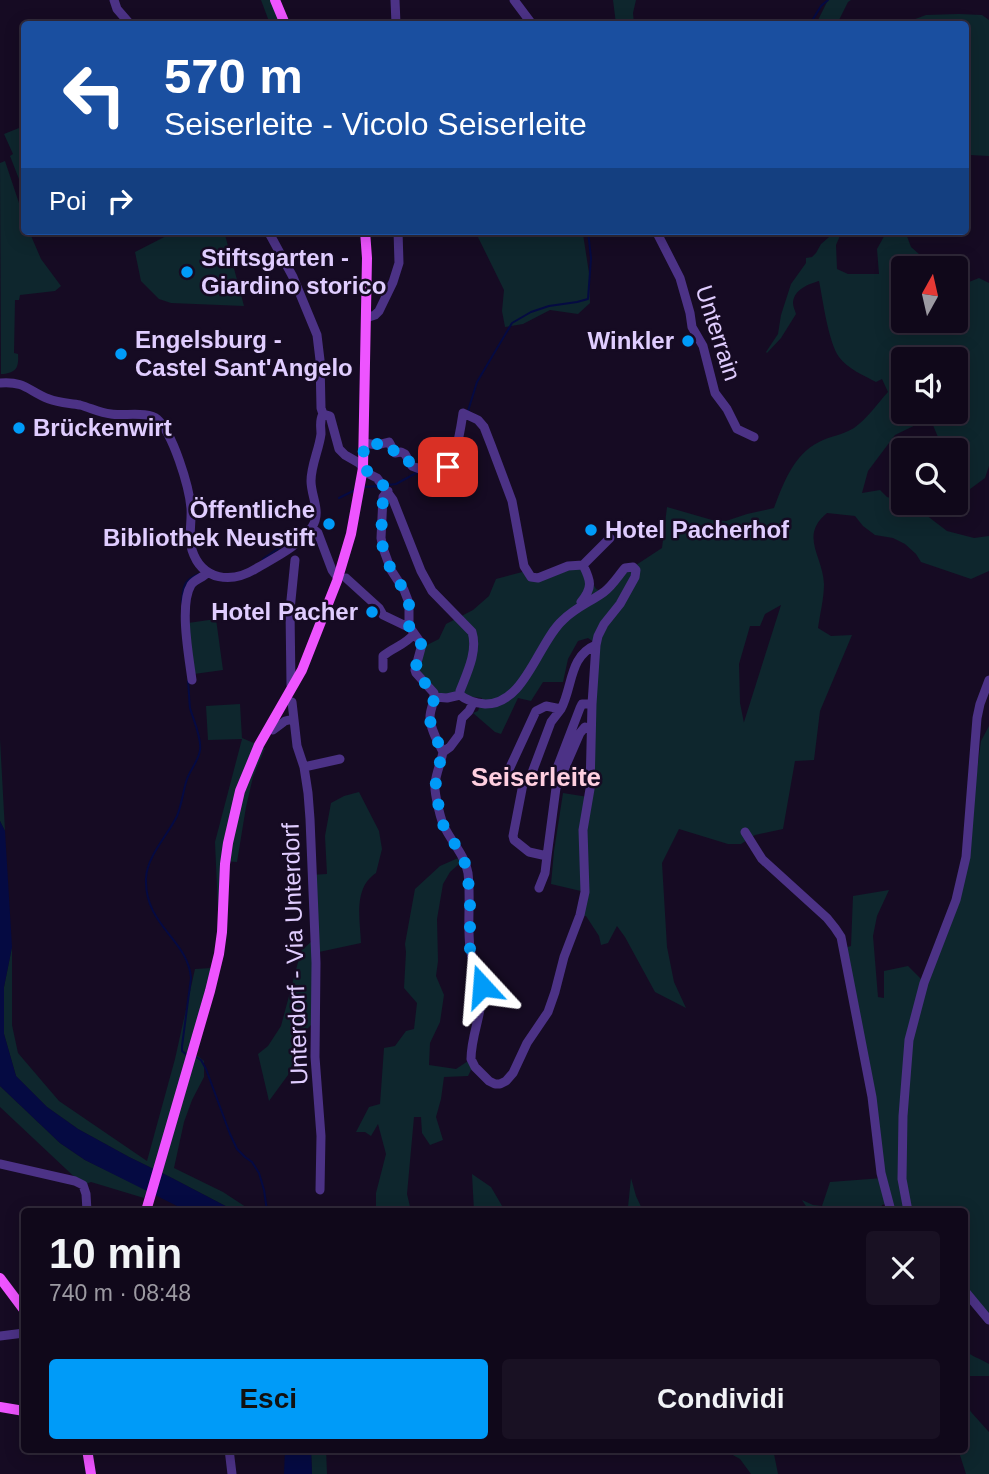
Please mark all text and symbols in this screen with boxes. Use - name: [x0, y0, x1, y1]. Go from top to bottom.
- icon: left: [49, 49, 140, 140]
- text: 570 m: [164, 49, 303, 103]
- text: Seiserleite - Vicolo Seiserleite: [164, 106, 587, 142]
- icon: right: [101, 182, 139, 220]
- text: Poi: [49, 186, 87, 216]
- place label: Stiftsgarten - Giardino storico: [201, 244, 386, 299]
- north arrow: [891, 256, 968, 332]
- map controls: [891, 256, 968, 515]
- marker: Stiftsgarten - Giardino storico: [179, 264, 195, 280]
- street label: Unterrain: [690, 282, 747, 384]
- place label: Engelsburg - Castel Sant'Angelo: [135, 326, 353, 381]
- place label: Winkler: [588, 327, 674, 354]
- marker: Winkler: [680, 333, 696, 349]
- marker: Engelsburg - Castel Sant'Angelo: [113, 346, 129, 362]
- button: sound: [891, 347, 968, 424]
- place label: Brückenwirt: [33, 414, 172, 441]
- marker: Brückenwirt: [11, 420, 27, 436]
- pin: [418, 437, 478, 497]
- button: search: [891, 438, 968, 515]
- icon: arrive: [429, 448, 467, 486]
- place label: Öffentliche Bibliothek Neustift: [103, 496, 315, 551]
- marker: Öffentliche Bibliothek Neustift: [321, 516, 337, 532]
- place label: Hotel Pacherhof: [605, 516, 790, 543]
- marker: Hotel Pacherhof: [583, 522, 599, 538]
- place label: Hotel Pacher: [211, 598, 358, 625]
- marker: Hotel Pacher: [364, 604, 380, 620]
- district label: Seiserleite: [471, 762, 601, 792]
- street label: Unterdorf - Via Unterdorf: [276, 822, 313, 1086]
- position arrow: [445, 949, 519, 1023]
- text: 10 min: [49, 1230, 182, 1277]
- button: close: [866, 1231, 940, 1305]
- text: 740 m · 08:48: [49, 1280, 191, 1306]
- button: Esci: [49, 1359, 488, 1439]
- button: Condividi: [502, 1359, 940, 1439]

